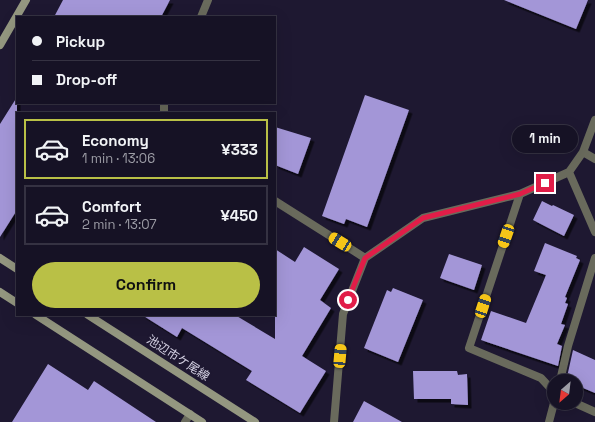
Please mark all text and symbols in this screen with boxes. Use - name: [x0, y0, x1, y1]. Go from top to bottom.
- text: Pickup: [56, 32, 105, 51]
- text: Drop-off: [56, 70, 117, 89]
- callout: 1 min: [512, 125, 578, 153]
- text: 1 min: [529, 130, 561, 147]
- icon: car: [34, 131, 70, 167]
- text: Economy: [82, 131, 149, 150]
- text: ¥333: [221, 140, 258, 159]
- text: 1 min · 13:06: [82, 150, 155, 167]
- route end: [536, 174, 554, 192]
- icon: car: [34, 197, 70, 233]
- text: Comfort: [82, 197, 142, 216]
- text: ¥450: [220, 206, 258, 225]
- text: 2 min · 13:07: [82, 216, 157, 233]
- car: [496, 223, 516, 249]
- car: [327, 231, 353, 253]
- button: Confirm: [32, 262, 260, 308]
- route start: [339, 291, 357, 309]
- car: [474, 293, 492, 319]
- street label: 池辺市ケ尾線: [143, 332, 213, 384]
- car: [333, 344, 347, 368]
- north arrow: [547, 374, 583, 410]
- map controls: [547, 374, 583, 410]

